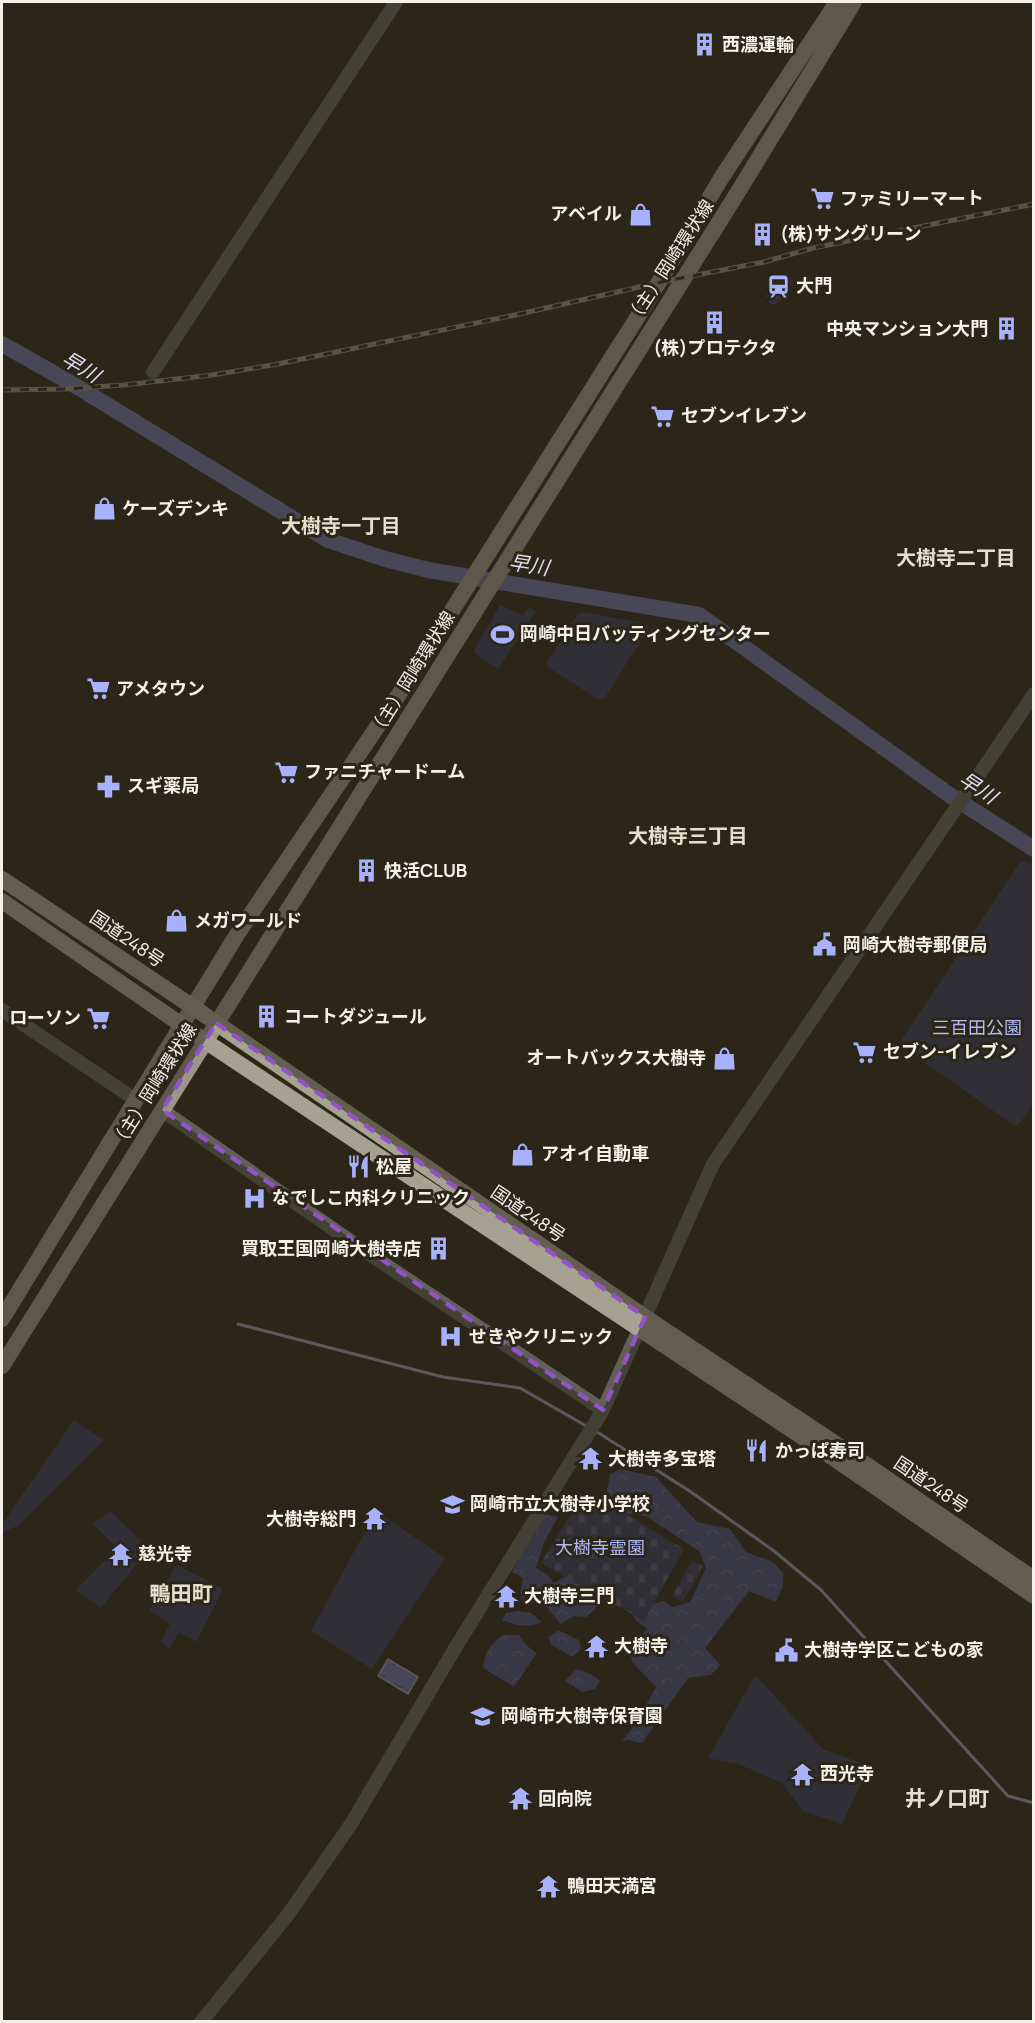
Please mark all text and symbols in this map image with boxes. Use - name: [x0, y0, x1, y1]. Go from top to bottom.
- building icon: 西濃運輸: [691, 32, 717, 58]
- place label: 西濃運輸: [722, 32, 794, 56]
- supermarket icon: ファミリーマート: [809, 186, 835, 212]
- place label: ファミリーマート: [840, 186, 984, 210]
- street label: （主）岡崎環状線: [620, 195, 718, 328]
- place label: アベイル: [550, 201, 622, 225]
- shop icon: アベイル: [627, 201, 653, 227]
- building icon: (株)サングリーン: [749, 221, 775, 247]
- place label: (株)サングリーン: [780, 221, 921, 245]
- station icon: 大門: [765, 273, 791, 299]
- place label: 大門: [796, 273, 832, 297]
- building icon: (株)プロテクタ: [702, 309, 728, 335]
- place label: 中央マンション大門: [826, 316, 988, 340]
- building icon: 中央マンション大門: [993, 316, 1019, 342]
- place label: (株)プロテクタ: [653, 335, 777, 359]
- water label: 早川: [57, 345, 107, 389]
- supermarket icon: セブンイレブン: [650, 403, 676, 429]
- place label: セブンイレブン: [681, 403, 807, 427]
- shop icon: ケーズデンキ: [91, 496, 117, 522]
- place label: ケーズデンキ: [122, 496, 229, 520]
- district label: 大樹寺一丁目: [281, 512, 401, 539]
- district label: 大樹寺二丁目: [896, 544, 1016, 571]
- water label: 早川: [507, 548, 553, 581]
- street label: （主）岡崎環状線: [363, 606, 459, 741]
- sports icon: 岡崎中日バッティングセンター: [489, 621, 515, 647]
- place label: 岡崎中日バッティングセンター: [520, 621, 771, 645]
- supermarket icon: アメタウン: [85, 676, 111, 702]
- place label: アメタウン: [116, 676, 205, 700]
- supermarket icon: ファニチャードーム: [273, 759, 299, 785]
- place label: ファニチャードーム: [304, 759, 465, 783]
- water label: 早川: [954, 765, 1004, 811]
- pharmacy icon: スギ薬局: [96, 773, 122, 799]
- place label: スギ薬局: [127, 773, 199, 797]
- district label: 大樹寺三丁目: [628, 822, 748, 849]
- building icon: 快活CLUB: [353, 858, 379, 884]
- place label: 快活CLUB: [384, 858, 467, 882]
- street label: 国道248号: [86, 904, 169, 972]
- shop icon: メガワールド: [163, 908, 189, 934]
- place label: メガワールド: [194, 908, 302, 932]
- public building icon: 岡崎大樹寺郵便局: [812, 932, 838, 958]
- place label: 岡崎大樹寺郵便局: [843, 932, 987, 956]
- building icon: コートダジュール: [253, 1004, 279, 1030]
- place label: コートダジュール: [284, 1004, 427, 1028]
- place label: ローソン: [9, 1005, 81, 1029]
- supermarket icon: ローソン: [86, 1005, 112, 1031]
- park label: 三百田公園: [932, 1015, 1022, 1039]
- street label: （主）岡崎環状線: [105, 1018, 201, 1153]
- supermarket icon: セブン-イレブン: [852, 1039, 878, 1065]
- place label: セブン-イレブン: [883, 1039, 1017, 1063]
- place label: オートバックス大樹寺: [527, 1045, 706, 1069]
- shop icon: オートバックス大樹寺: [711, 1045, 737, 1071]
- shop icon: アオイ自動車: [510, 1141, 536, 1167]
- place label: アオイ自動車: [541, 1141, 649, 1165]
- restaurant icon: 松屋: [345, 1154, 371, 1180]
- place label: 松屋: [376, 1154, 412, 1178]
- street label: 国道248号: [487, 1179, 570, 1247]
- hospital icon: なでしこ内科クリニック: [241, 1185, 267, 1211]
- place label: なでしこ内科クリニック: [272, 1185, 470, 1209]
- place label: 買取王国岡崎大樹寺店: [241, 1236, 421, 1260]
- building icon: 買取王国岡崎大樹寺店: [426, 1236, 452, 1262]
- hospital icon: せきやクリニック: [438, 1324, 464, 1350]
- place label: せきやクリニック: [469, 1324, 613, 1348]
- restaurant icon: かっぱ寿司: [744, 1438, 770, 1464]
- place label: かっぱ寿司: [775, 1438, 865, 1462]
- temple icon: 大樹寺多宝塔: [577, 1446, 603, 1472]
- place label: 大樹寺多宝塔: [608, 1446, 716, 1470]
- street label: 国道248号: [890, 1450, 973, 1518]
- school or university icon: 岡崎市立大樹寺小学校: [439, 1491, 465, 1517]
- place label: 岡崎市立大樹寺小学校: [470, 1491, 650, 1515]
- place label: 大樹寺総門: [266, 1506, 356, 1530]
- temple icon: 大樹寺総門: [361, 1506, 387, 1532]
- park label: 大樹寺霊園: [555, 1535, 645, 1559]
- temple icon: 慈光寺: [107, 1541, 133, 1567]
- place label: 慈光寺: [138, 1541, 192, 1565]
- district label: 鴨田町: [150, 1579, 213, 1607]
- temple icon: 大樹寺三門: [493, 1583, 519, 1609]
- place label: 大樹寺三門: [524, 1583, 614, 1607]
- temple icon: 大樹寺: [583, 1633, 609, 1659]
- place label: 大樹寺: [614, 1633, 668, 1657]
- public building icon: 大樹寺学区こどもの家: [773, 1637, 799, 1663]
- place label: 大樹寺学区こどもの家: [804, 1637, 984, 1661]
- school or university icon: 岡崎市大樹寺保育園: [470, 1703, 496, 1729]
- place label: 岡崎市大樹寺保育園: [501, 1703, 663, 1727]
- temple icon: 西光寺: [789, 1761, 815, 1787]
- place label: 西光寺: [820, 1761, 874, 1785]
- district label: 井ノ口町: [905, 1784, 989, 1812]
- temple icon: 回向院: [507, 1786, 533, 1812]
- place label: 回向院: [538, 1786, 592, 1810]
- temple icon: 鴨田天満宮: [536, 1873, 562, 1899]
- place label: 鴨田天満宮: [567, 1873, 657, 1897]

